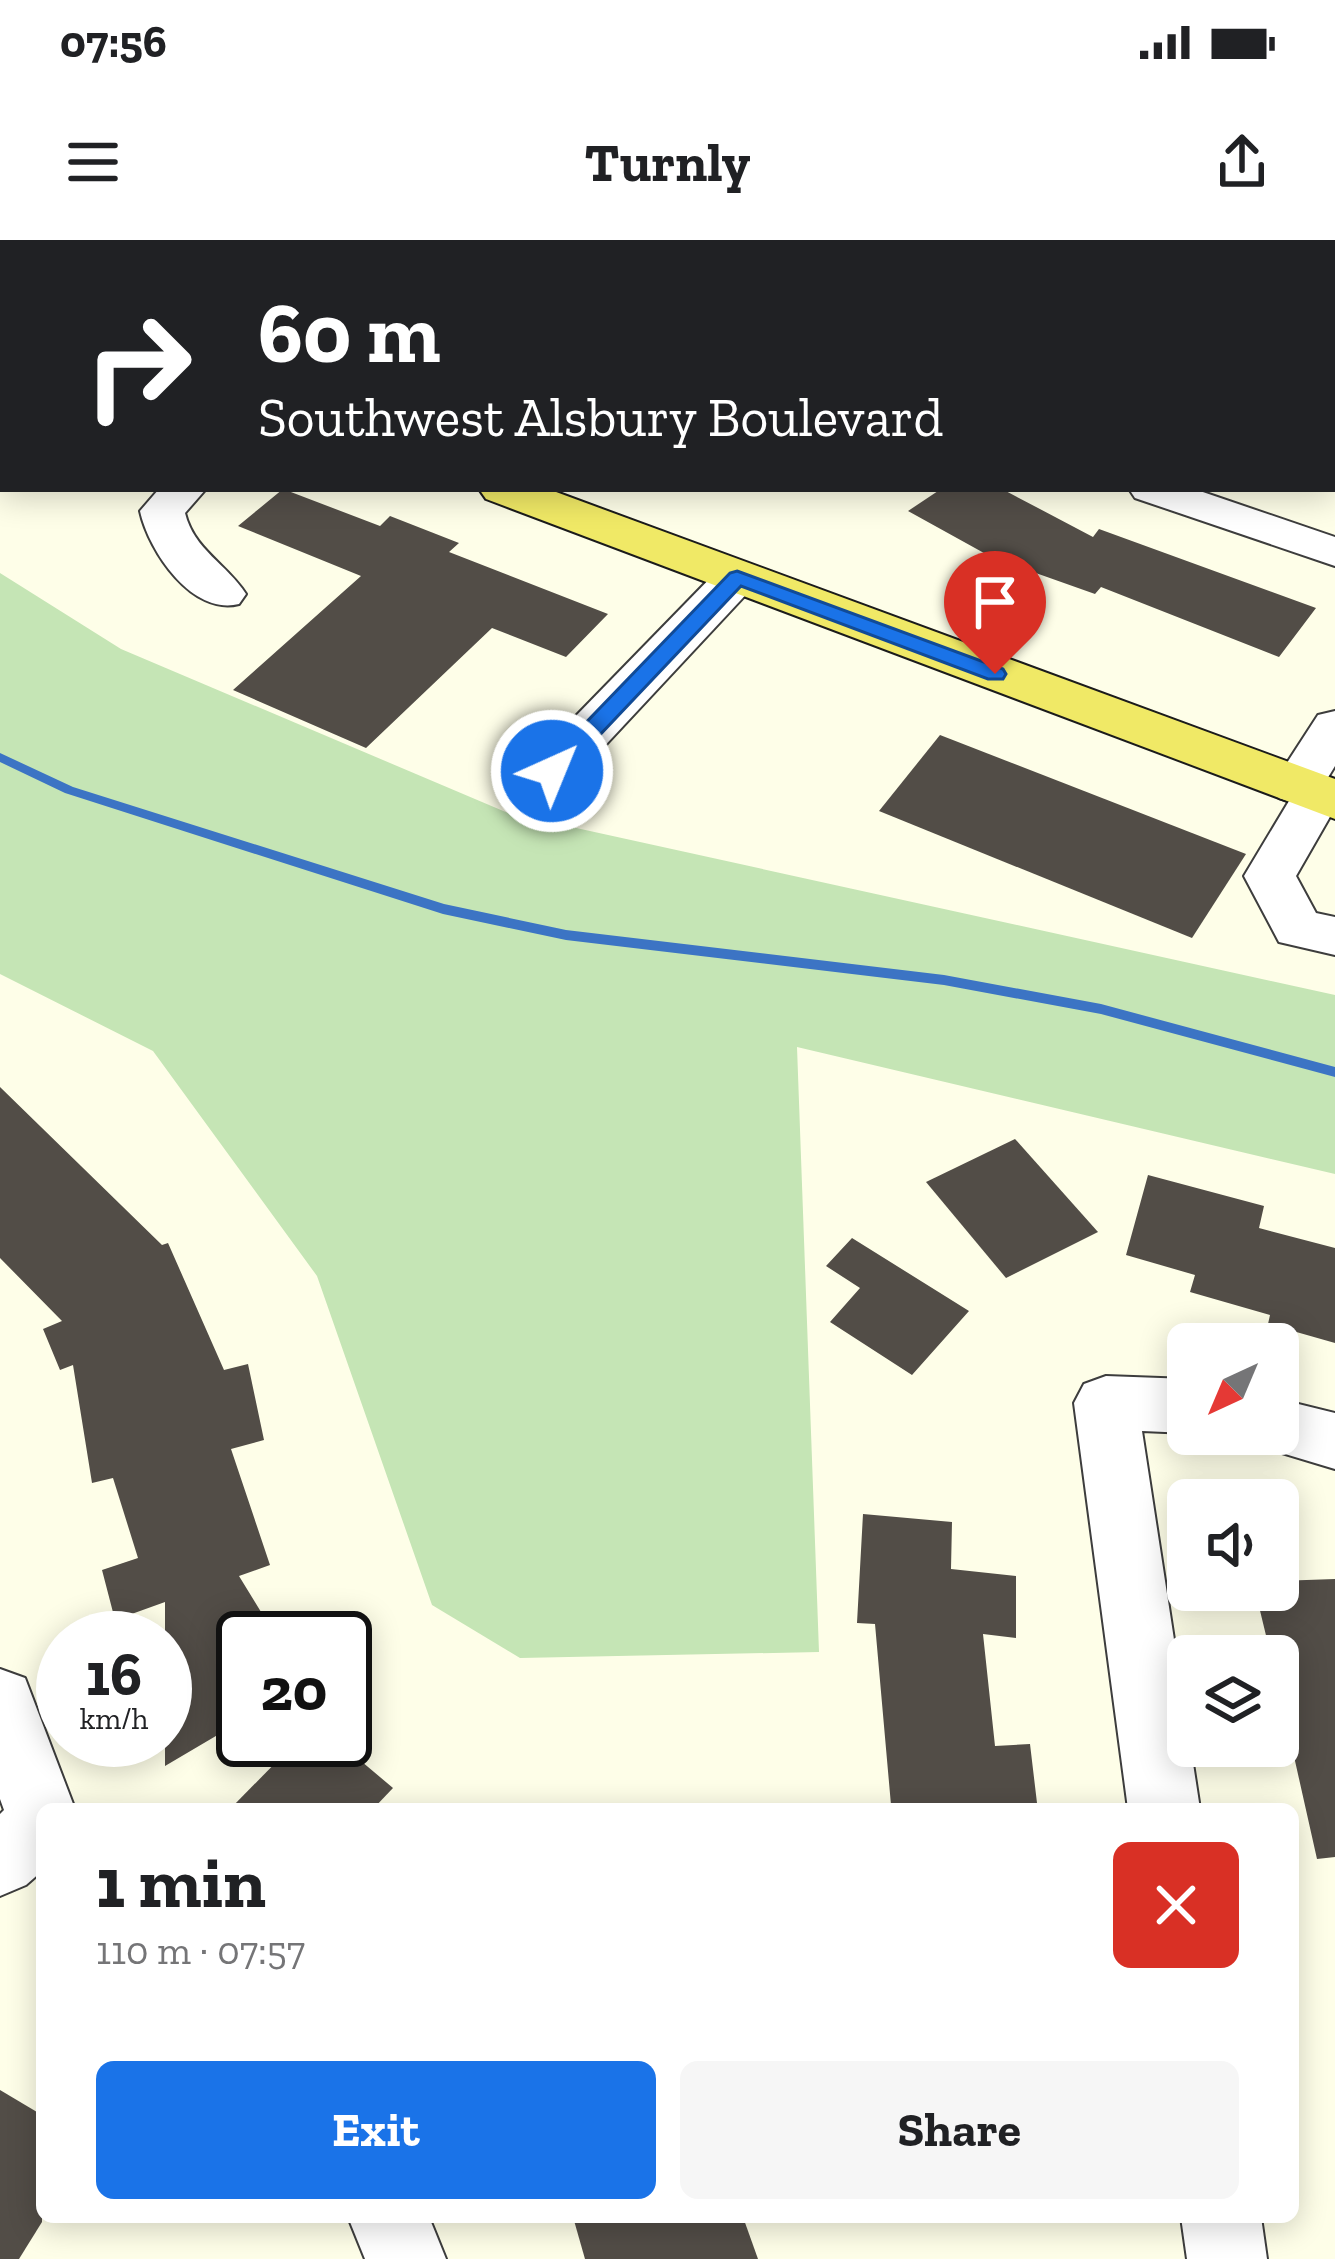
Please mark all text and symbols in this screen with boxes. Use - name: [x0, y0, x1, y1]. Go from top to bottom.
- text: 07:56: [60, 15, 167, 69]
- icon: menu: [60, 129, 126, 195]
- icon: share: [1209, 129, 1275, 195]
- text: Turnly: [585, 130, 750, 195]
- text: 60 m: [258, 283, 441, 384]
- icon: right: [60, 288, 216, 444]
- text: Southwest Alsbury Boulevard: [258, 385, 943, 450]
- pin: [944, 551, 1046, 674]
- icon: arrive: [962, 569, 1028, 635]
- position arrow: [489, 708, 615, 834]
- north arrow: [1167, 1323, 1299, 1455]
- map controls: [1167, 1323, 1299, 1767]
- button: sound: [1167, 1479, 1299, 1611]
- speed limit sign: 20: [216, 1611, 372, 1767]
- button: layers: [1167, 1635, 1299, 1767]
- text: 16: [86, 1638, 142, 1710]
- text: km/h: [80, 1701, 148, 1737]
- text: 1 min: [96, 1839, 266, 1925]
- button: close: [1113, 1842, 1239, 1968]
- text: 110 m · 07:57: [96, 1927, 305, 1974]
- button: Exit: [96, 2061, 656, 2199]
- button: Share: [680, 2061, 1239, 2199]

